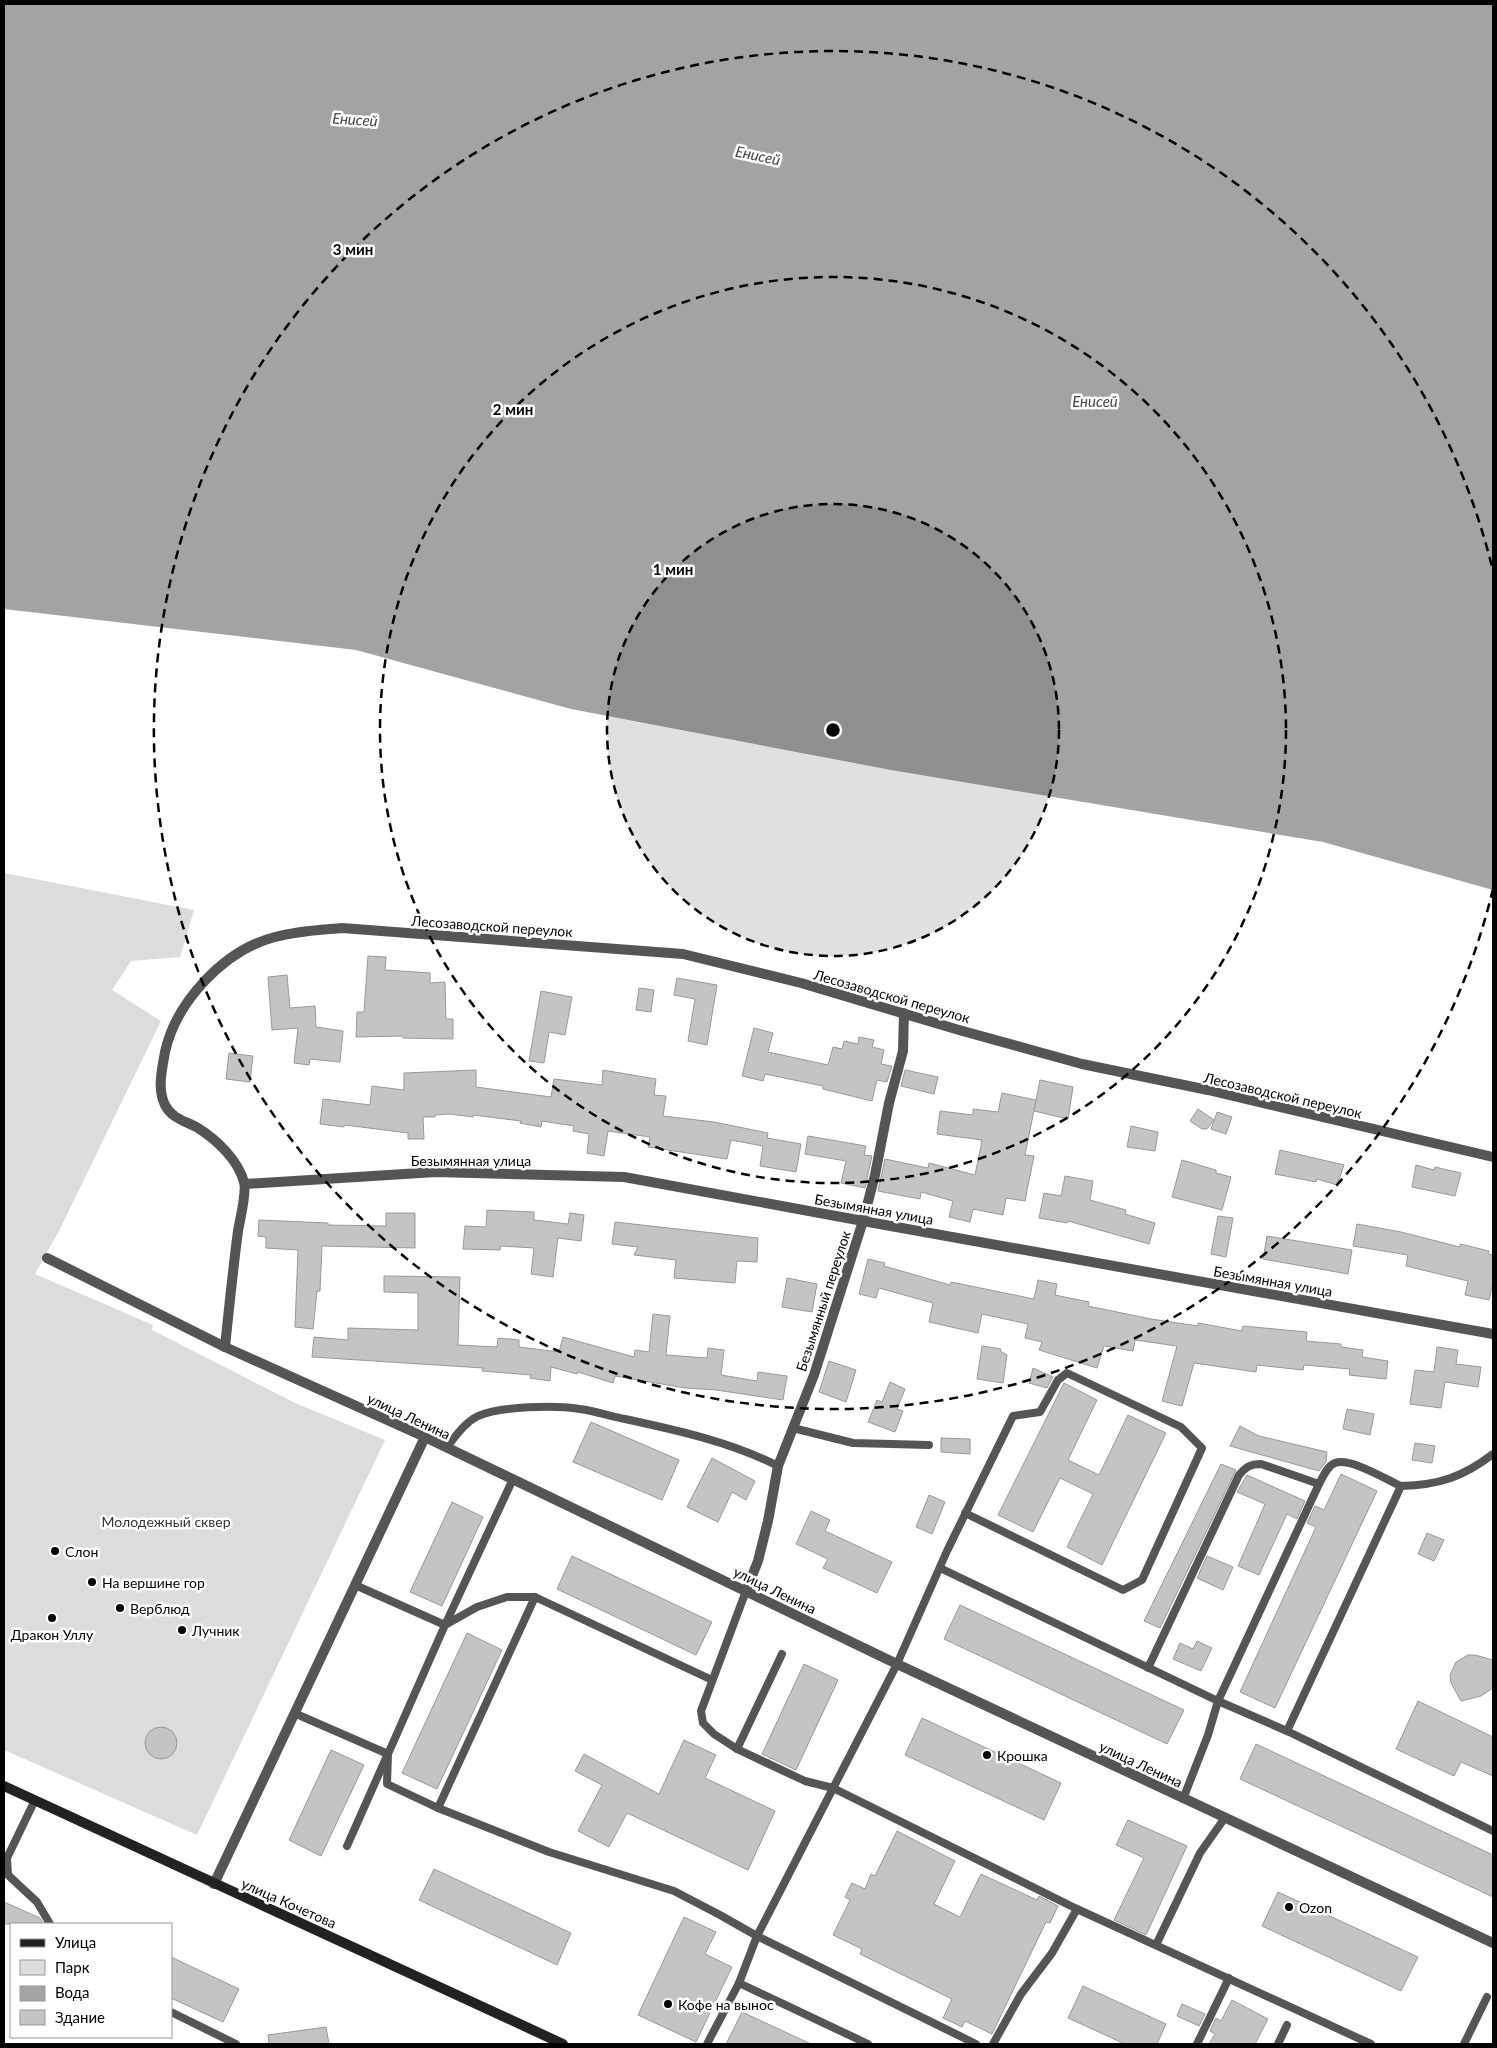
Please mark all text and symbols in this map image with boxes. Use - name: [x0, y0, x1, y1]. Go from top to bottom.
- water label: Енисей: [332, 108, 378, 130]
- water label: Енисей: [734, 141, 782, 169]
- text: 3 мин: [333, 240, 373, 258]
- water label: Енисей: [1072, 392, 1118, 410]
- text: 2 мин: [493, 400, 533, 418]
- text: 1 мин: [653, 560, 693, 578]
- centre of rings: [824, 721, 842, 739]
- street label: Лесозаводской переулок: [410, 912, 574, 940]
- street label: Лесозаводской переулок: [811, 965, 973, 1027]
- street label: Лесозаводской переулок: [1201, 1068, 1364, 1122]
- street label: Безымянная улица: [411, 1152, 531, 1169]
- street label: Безымянная улица: [813, 1190, 935, 1228]
- street label: Безымянный переулок: [792, 1228, 854, 1374]
- street label: Безымянная улица: [1212, 1262, 1334, 1300]
- street label: улица Ленина: [365, 1389, 453, 1443]
- park label: Молодежный сквер: [101, 1513, 231, 1530]
- place label: Слон: [65, 1543, 98, 1560]
- marker: Слон: [49, 1545, 61, 1557]
- street label: улица Ленина: [731, 1563, 819, 1617]
- place label: На вершине гор: [102, 1574, 205, 1591]
- marker: На вершине гор: [86, 1576, 98, 1588]
- place label: Верблюд: [130, 1600, 190, 1617]
- marker: Верблюд: [114, 1602, 126, 1614]
- marker: Дракон Уллу: [46, 1612, 58, 1624]
- place label: Лучник: [191, 1622, 240, 1639]
- marker: Лучник: [176, 1624, 188, 1636]
- place label: Дракон Уллу: [11, 1626, 94, 1643]
- street label: улица Ленина: [1097, 1737, 1185, 1791]
- place label: Крошка: [997, 1747, 1048, 1764]
- marker: Крошка: [981, 1749, 993, 1761]
- street label: улица Кочетова: [239, 1875, 339, 1931]
- place label: Ozon: [1299, 1899, 1332, 1916]
- marker: Ozon: [1283, 1901, 1295, 1913]
- legend: [10, 1923, 172, 2038]
- text: Улица: [55, 1933, 96, 1951]
- text: Парк: [55, 1958, 90, 1976]
- text: Вода: [55, 1983, 90, 2001]
- place label: Кофе на вынос: [678, 1996, 774, 2013]
- marker: Кофе на вынос: [662, 1998, 674, 2010]
- text: Здание: [55, 2008, 105, 2026]

